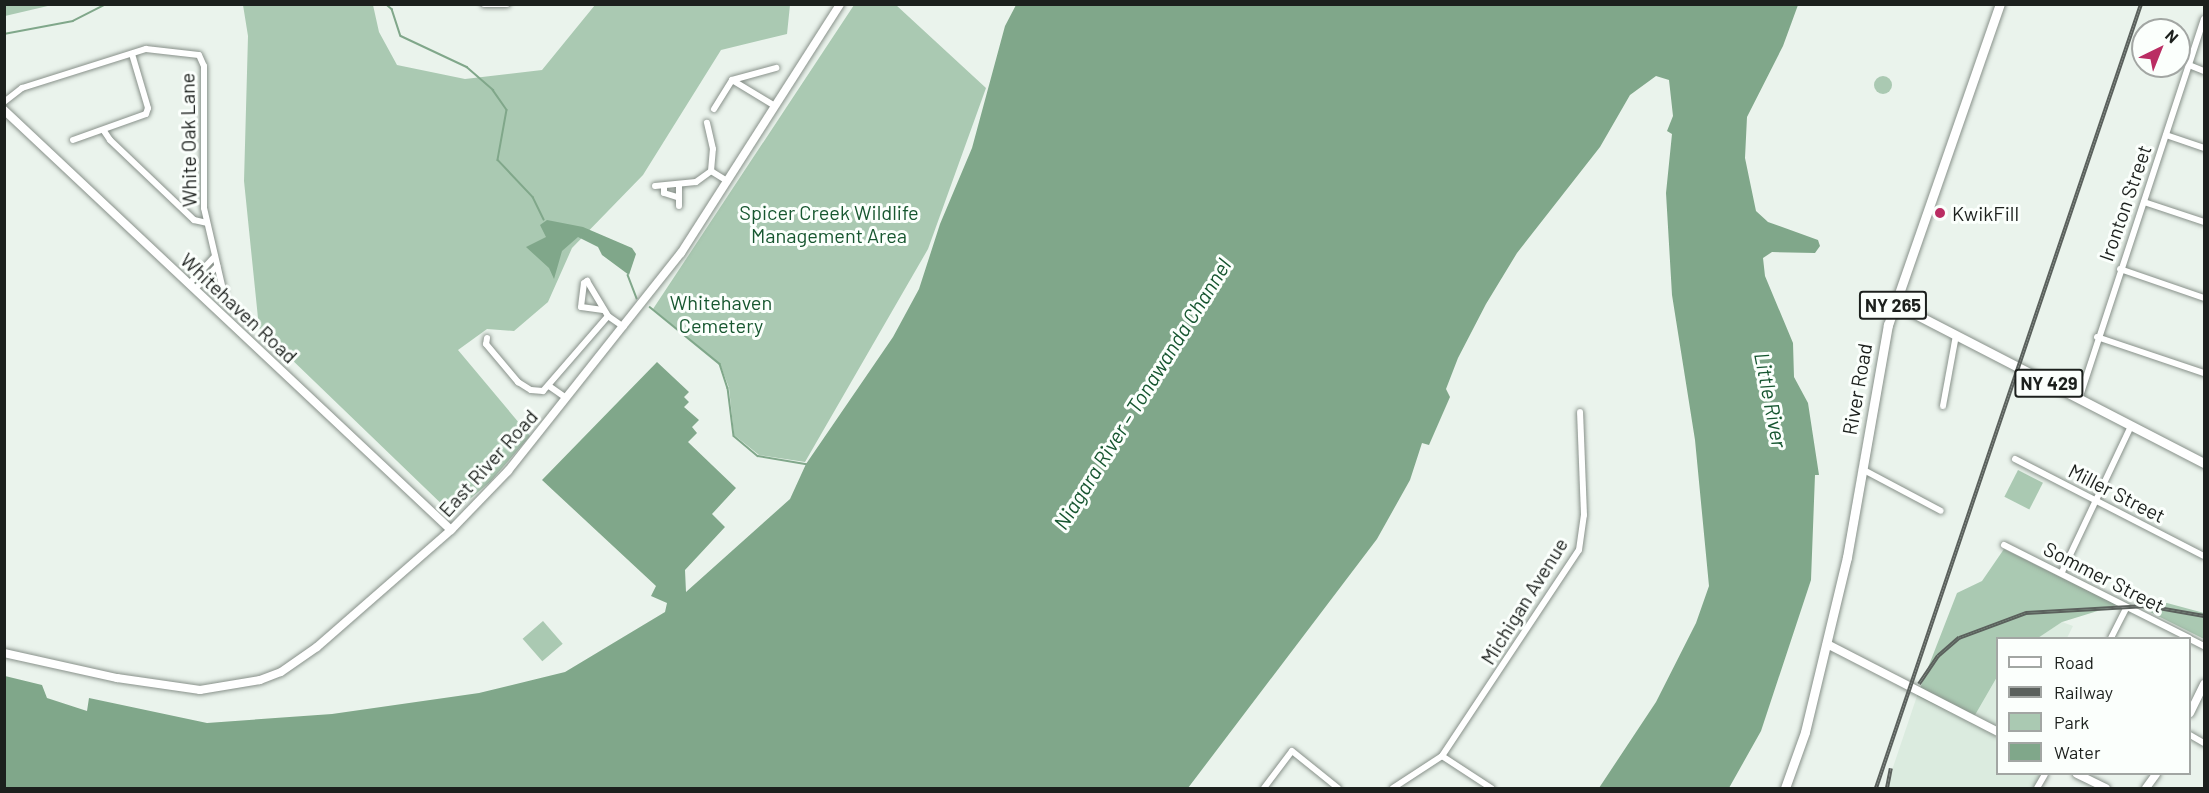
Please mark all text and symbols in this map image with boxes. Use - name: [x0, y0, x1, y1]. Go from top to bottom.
- north arrow: [2131, 18, 2191, 78]
- text: N: [2162, 25, 2183, 47]
- street label: White Oak Lane: [175, 73, 201, 207]
- street label: Ironton Street: [2094, 142, 2156, 264]
- park label: Spicer Creek Wildlife Management Area: [739, 201, 919, 248]
- place label: KwikFill: [1952, 201, 2019, 225]
- marker: KwikFill: [1933, 206, 1947, 220]
- street label: Whitehaven Road: [176, 248, 302, 368]
- water label: Niagara River – Tonawanda Channel: [1048, 254, 1236, 534]
- road number: NY 265: [1858, 290, 1928, 320]
- park label: Whitehaven Cemetery: [670, 291, 772, 338]
- street label: River Road: [1837, 341, 1877, 437]
- water label: Little River: [1749, 350, 1793, 450]
- road number: NY 429: [2013, 368, 2085, 398]
- street label: East River Road: [434, 404, 542, 522]
- street label: Miller Street: [2065, 458, 2169, 528]
- street label: Michigan Avenue: [1475, 533, 1573, 669]
- street label: Sommer Street: [2040, 536, 2168, 618]
- legend: [1996, 637, 2191, 775]
- text: Road: [2054, 651, 2094, 673]
- text: Railway: [2054, 681, 2113, 703]
- text: Park: [2054, 711, 2089, 733]
- text: Water: [2054, 741, 2101, 763]

